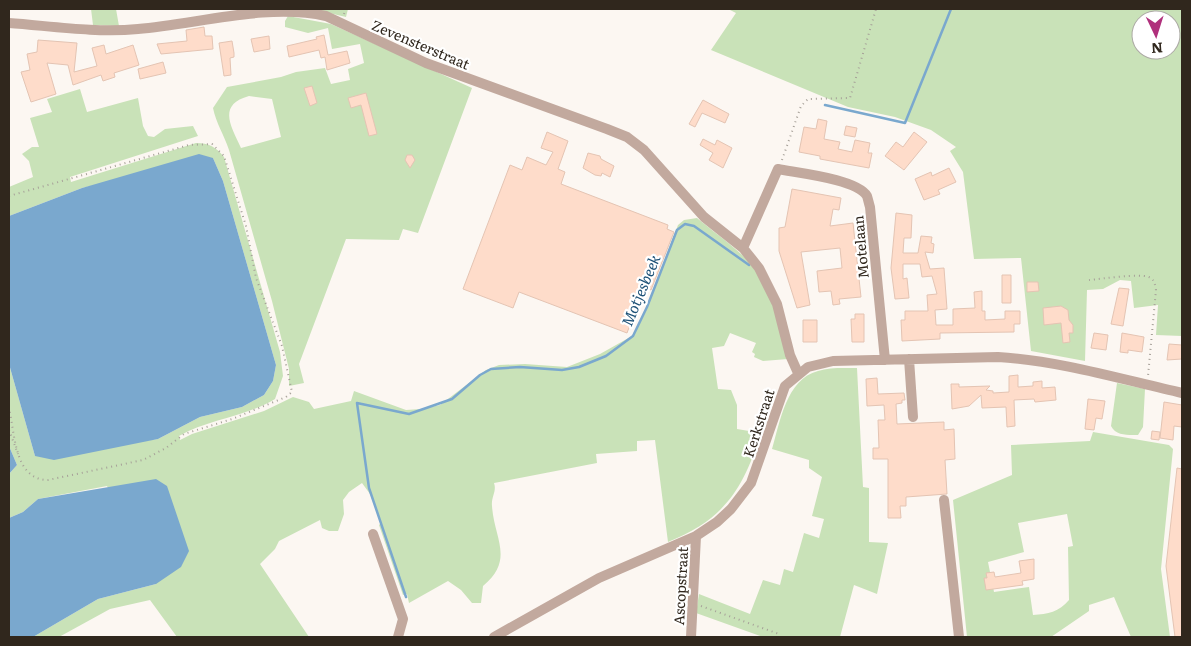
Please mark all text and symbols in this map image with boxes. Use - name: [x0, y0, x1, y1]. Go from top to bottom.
- north arrow: [1131, 10, 1181, 60]
- street label: Zevensterstraat: [369, 14, 473, 74]
- text: N: [1150, 39, 1164, 59]
- street label: Motelaan: [847, 215, 873, 279]
- water label: Motjesbeek: [615, 250, 666, 329]
- street label: Kerkstraat: [738, 386, 779, 460]
- street label: Ascopstraat: [668, 546, 692, 626]

